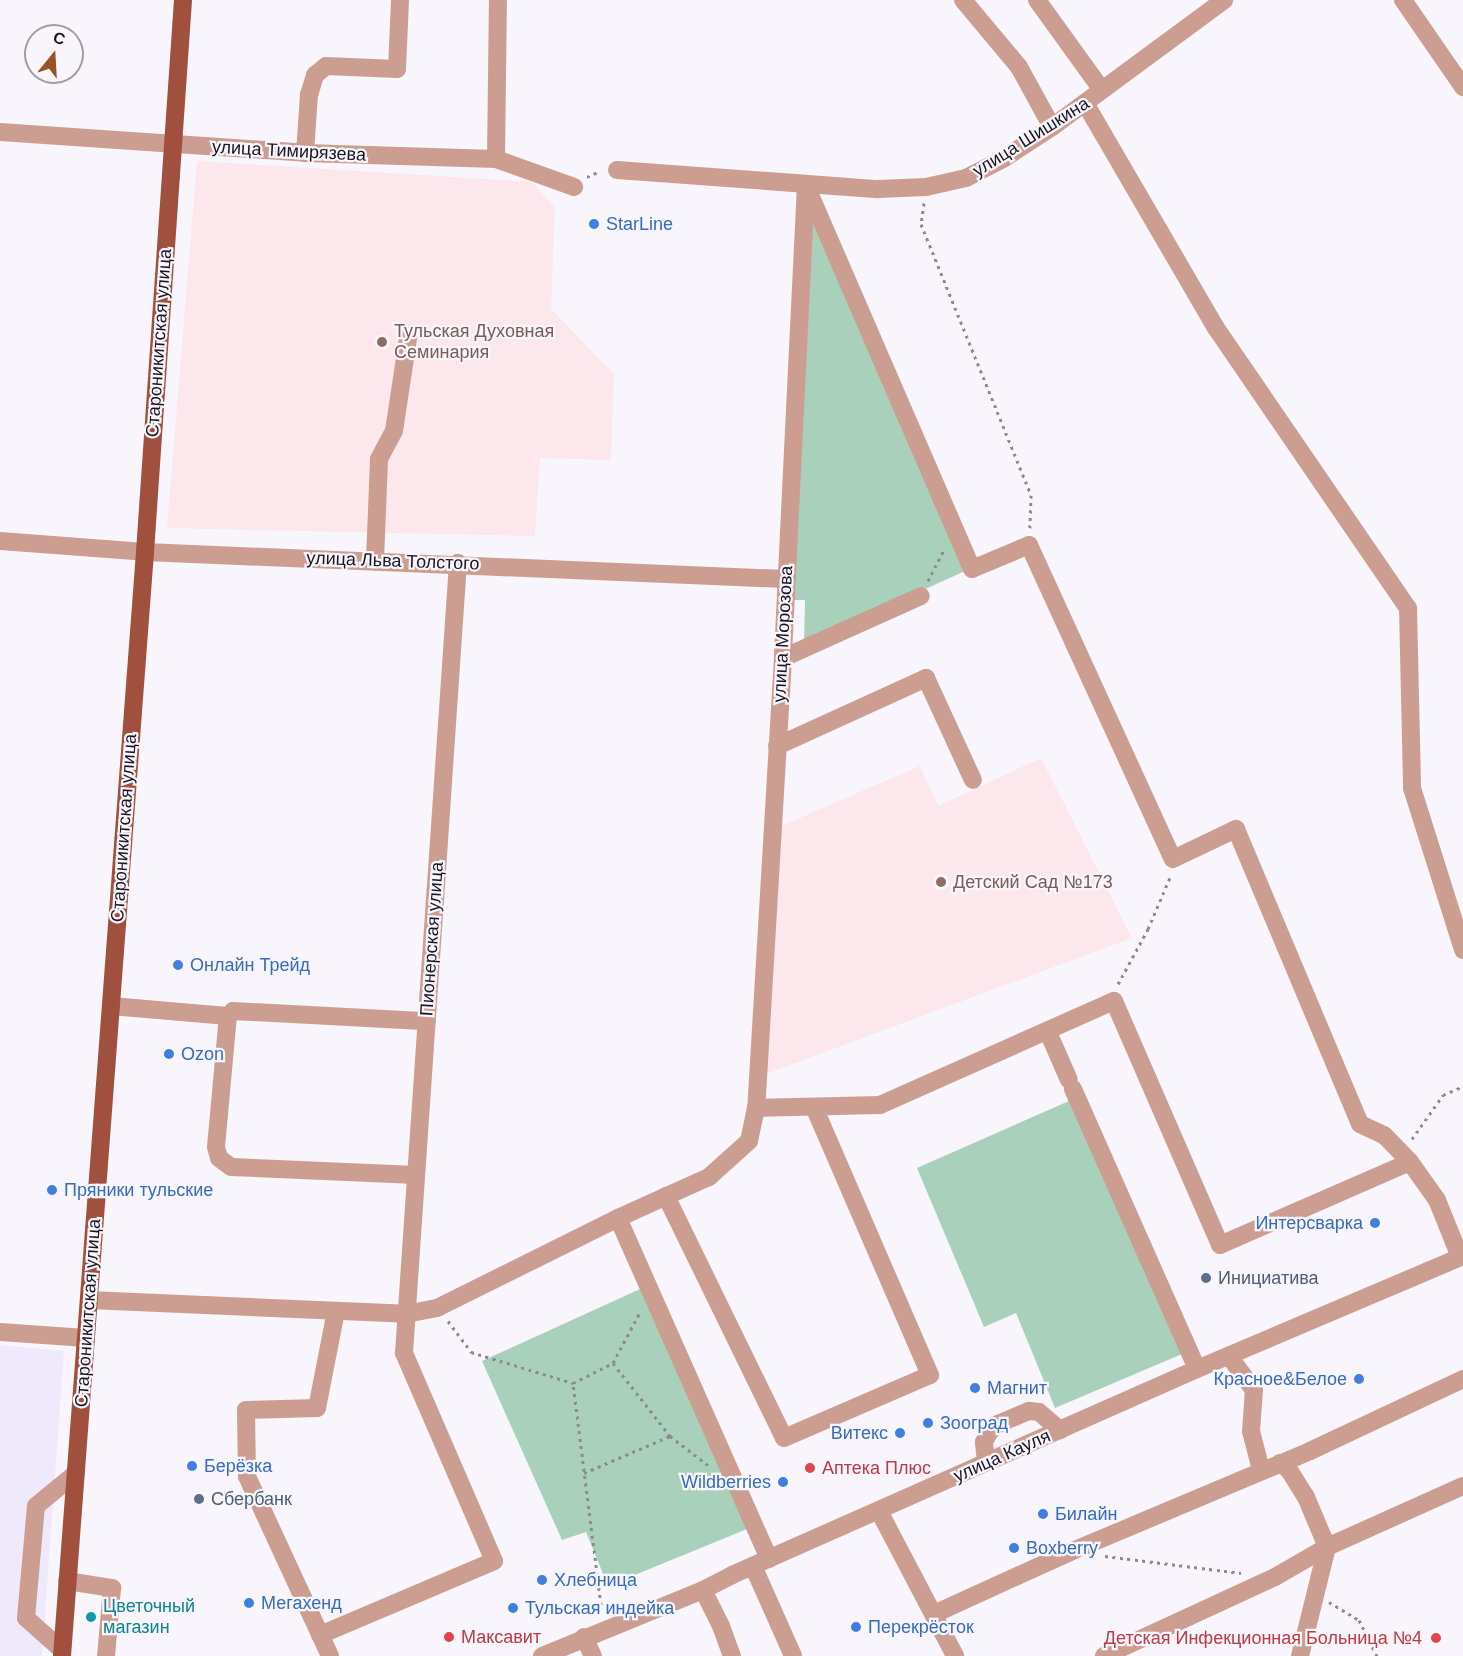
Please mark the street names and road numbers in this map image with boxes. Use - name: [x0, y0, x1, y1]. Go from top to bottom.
- street label: улица Шишкина: [969, 93, 1093, 181]
- street label: улица Тимирязева: [211, 136, 367, 166]
- street label: Староникитская улица: [142, 248, 176, 438]
- street label: улица Льва Толстого: [306, 547, 480, 575]
- street label: улица Морозова: [769, 565, 797, 703]
- street label: Староникитская улица: [107, 733, 141, 923]
- street label: Пионерская улица: [416, 861, 448, 1017]
- street label: Староникитская улица: [71, 1218, 105, 1408]
- street label: улица Кауля: [950, 1425, 1054, 1487]

